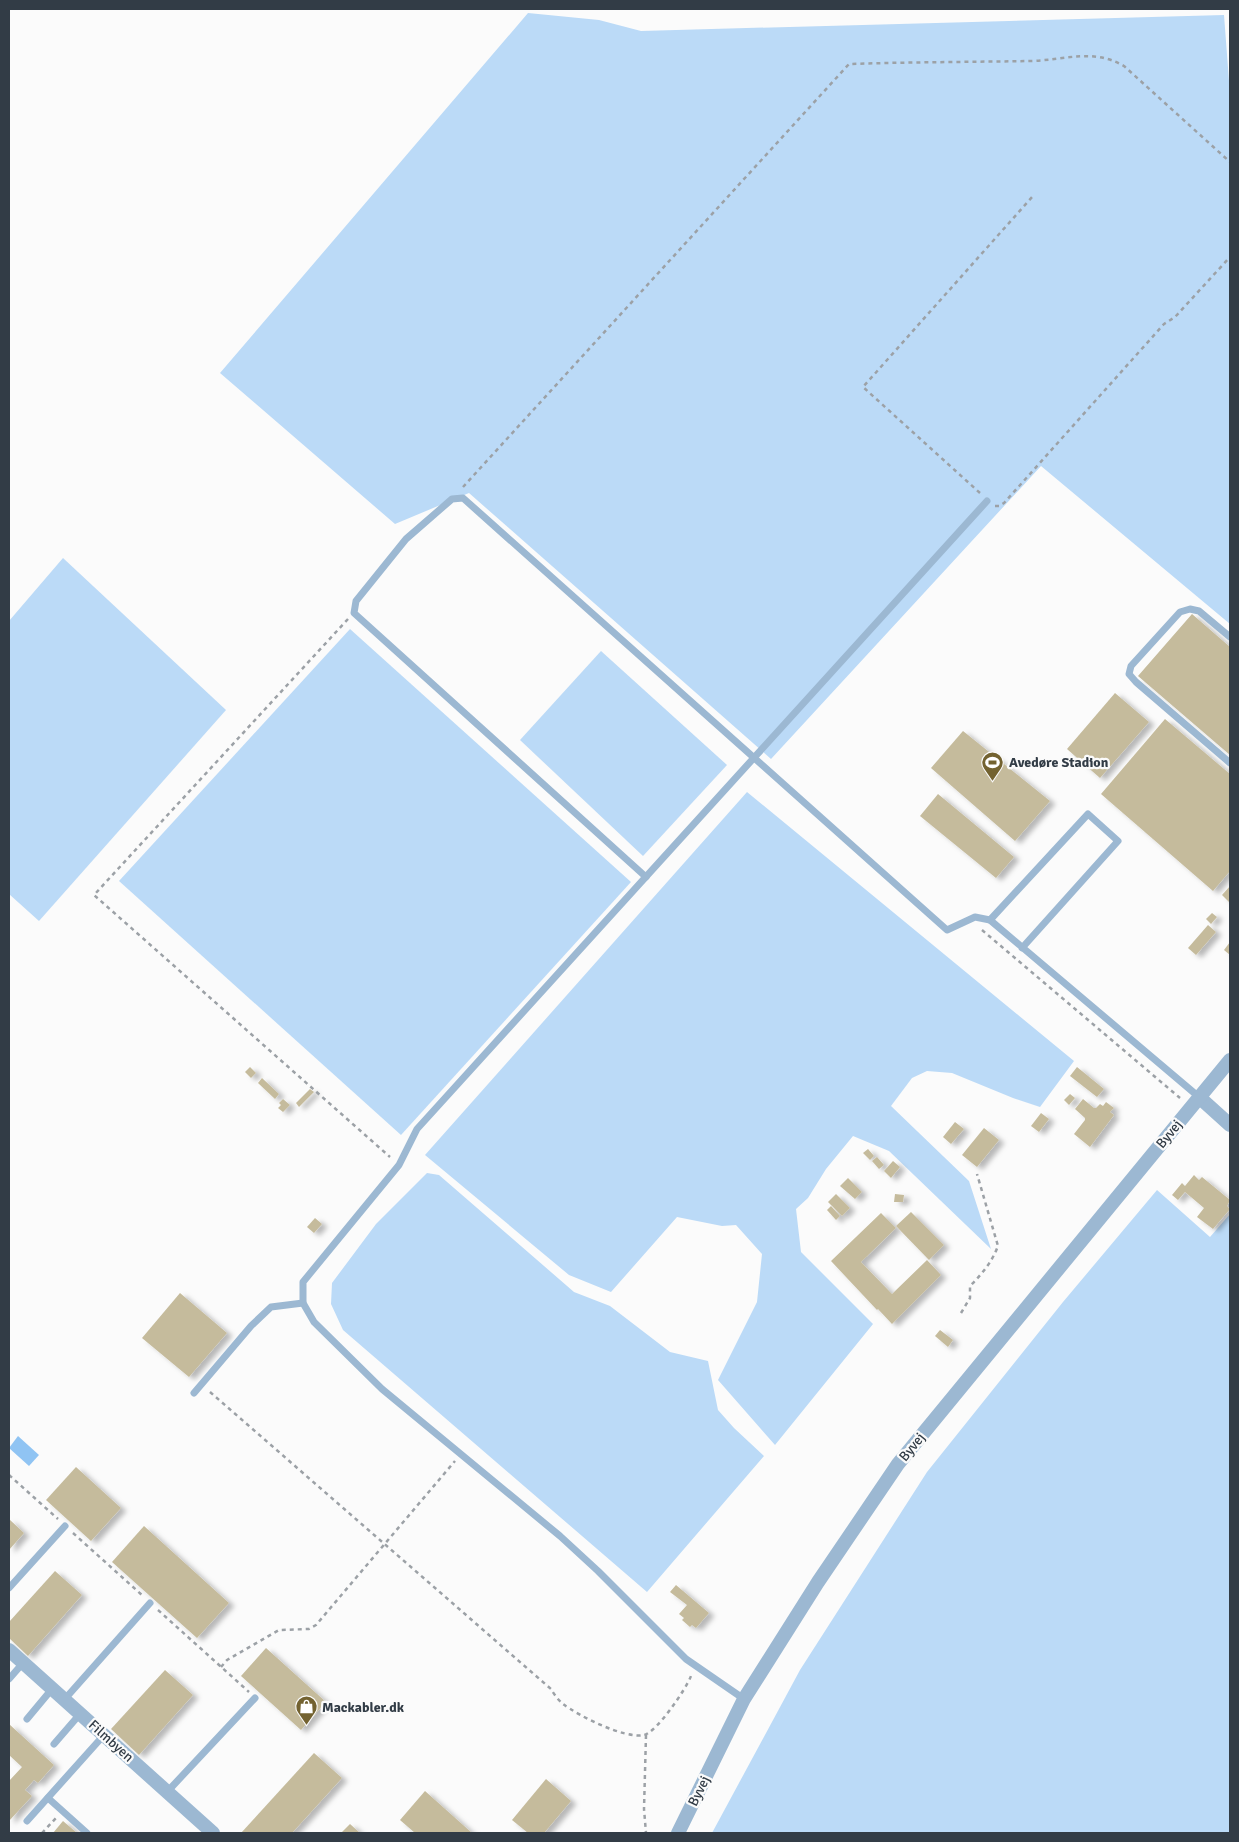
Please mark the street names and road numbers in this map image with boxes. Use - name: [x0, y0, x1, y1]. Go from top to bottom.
- street label: Byvej: [1152, 1116, 1186, 1152]
- street label: Byvej: [895, 1429, 929, 1465]
- street label: Filmbyen: [85, 1716, 137, 1766]
- street label: Byvej: [684, 1773, 714, 1809]

